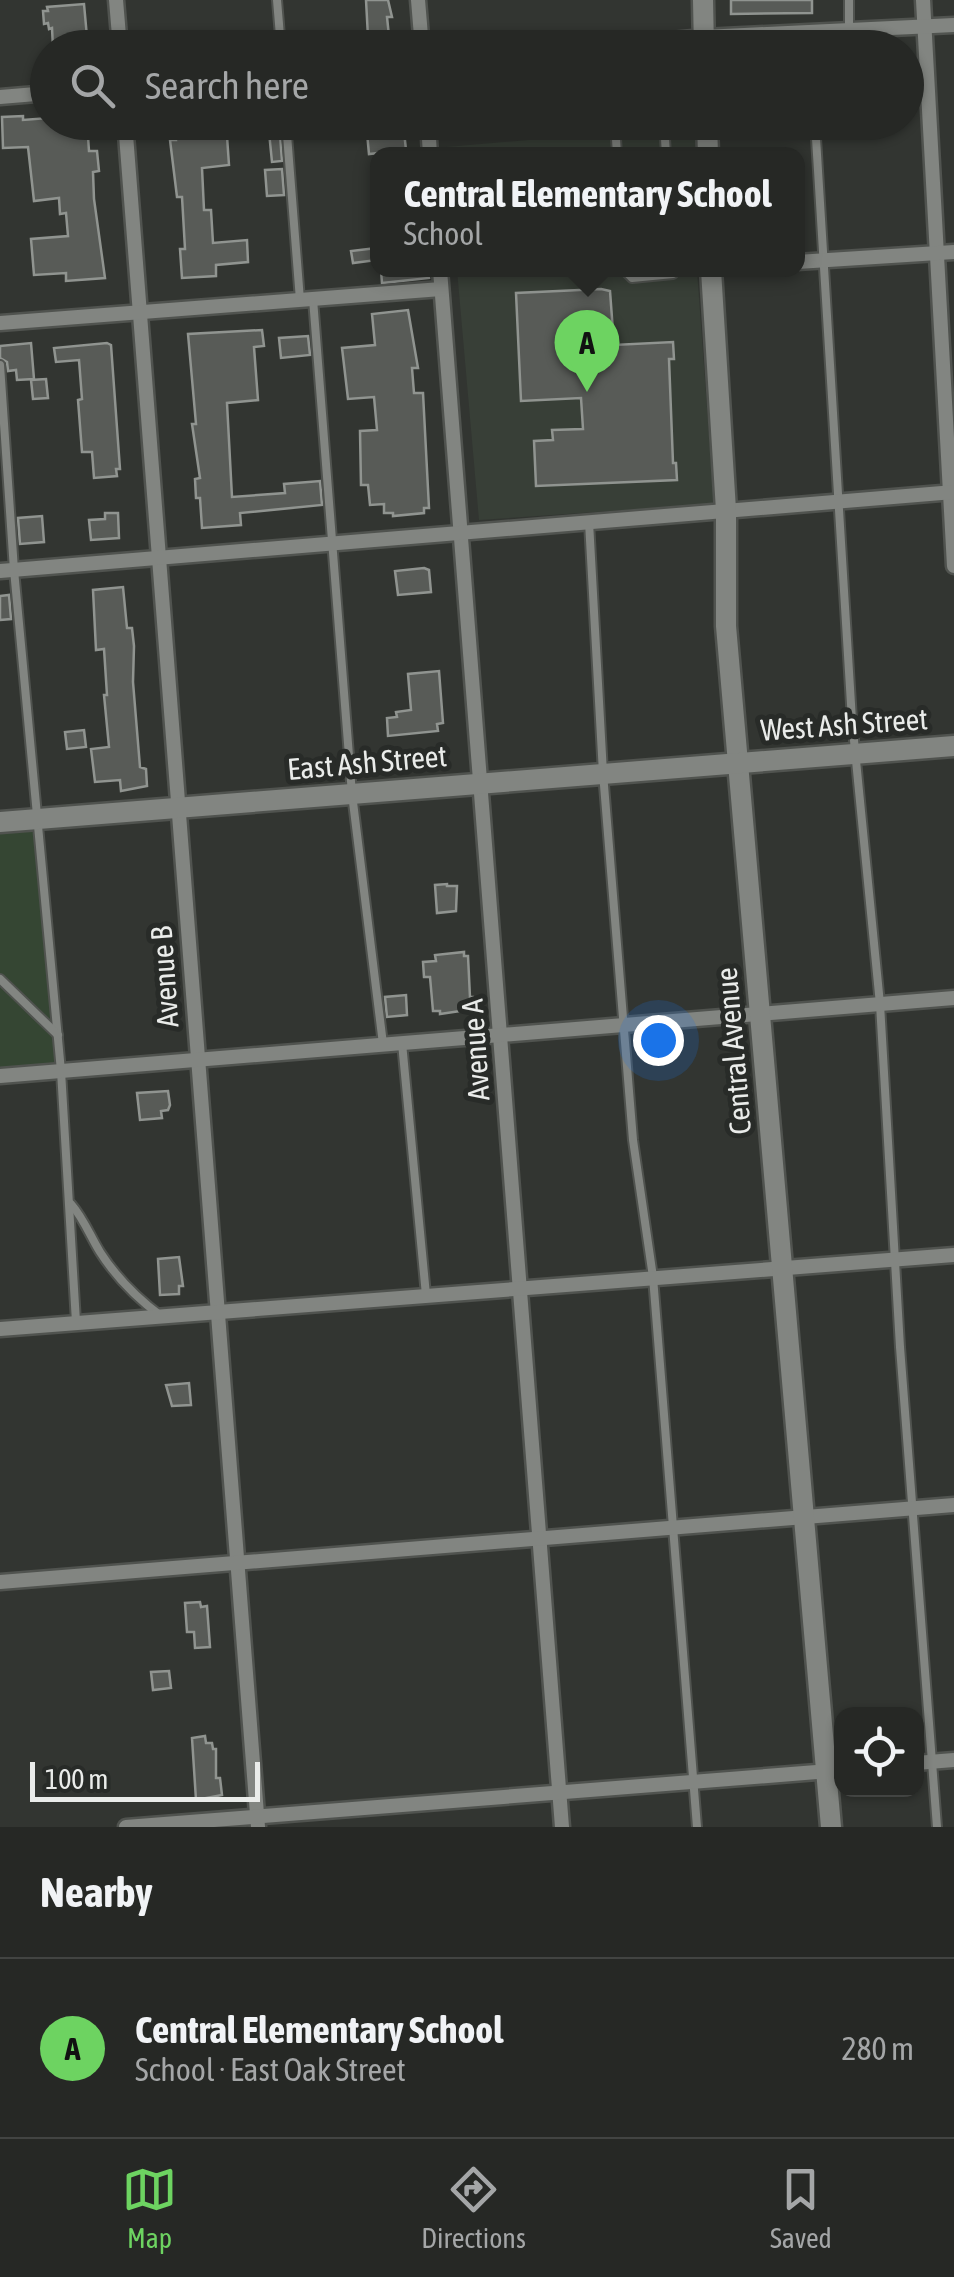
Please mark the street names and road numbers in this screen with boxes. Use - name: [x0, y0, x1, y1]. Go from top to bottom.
- street label: West Ash Street: [759, 701, 929, 747]
- street label: East Ash Street: [286, 738, 448, 786]
- street label: Avenue B: [144, 925, 184, 1029]
- street label: Central Avenue: [709, 966, 757, 1136]
- street label: Avenue A: [454, 998, 496, 1102]

